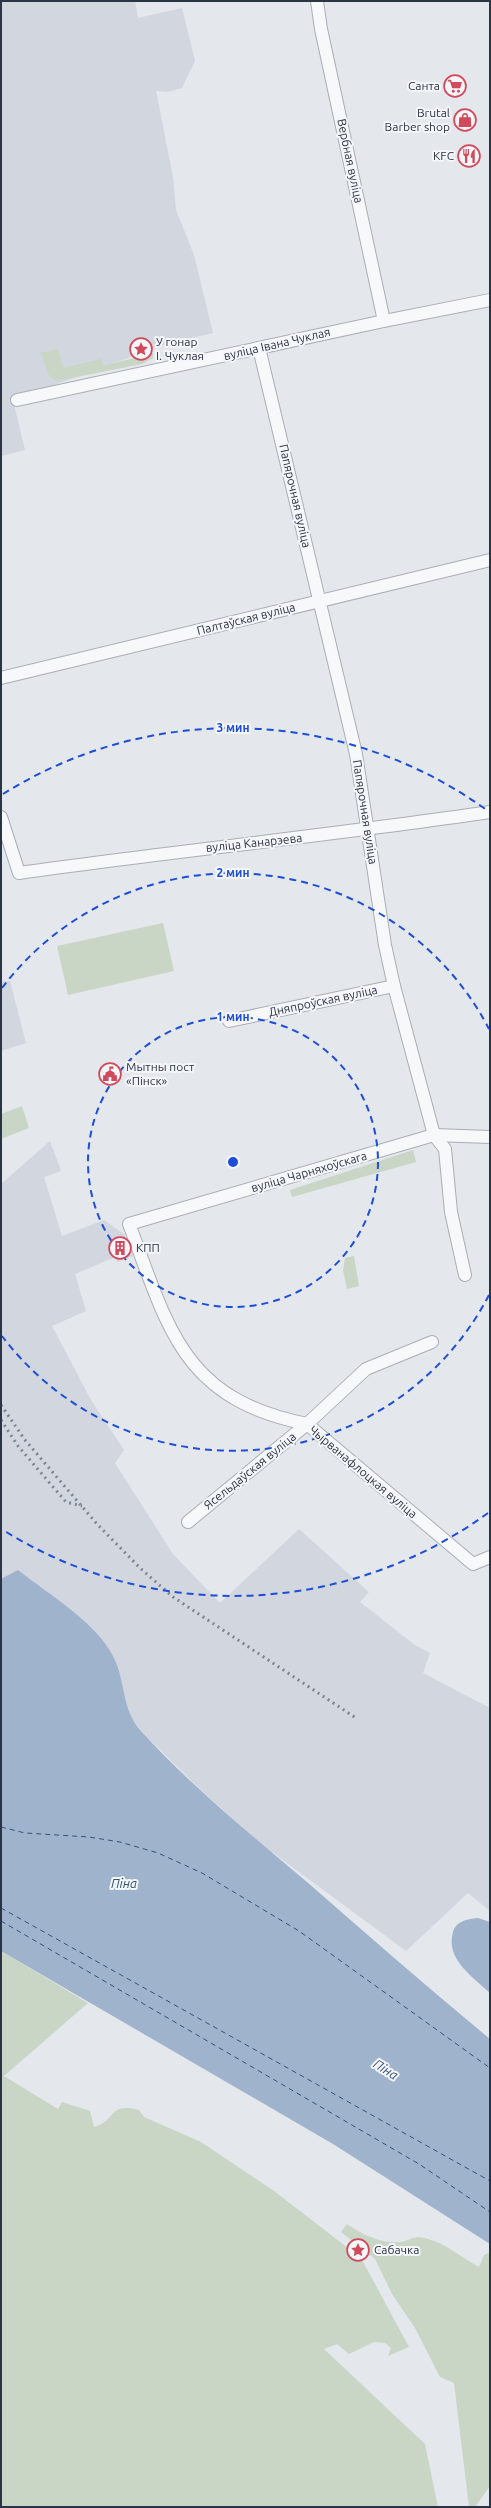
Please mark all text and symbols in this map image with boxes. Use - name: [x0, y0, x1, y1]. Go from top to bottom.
- supermarket icon: Санта: [442, 73, 468, 99]
- place label: Санта: [408, 79, 440, 92]
- place label: Brutal Barber shop: [385, 106, 450, 133]
- shop icon: Brutal Barber shop: [452, 107, 478, 133]
- street label: Вербная вуліца: [335, 118, 366, 204]
- restaurant icon: KFC: [456, 143, 482, 169]
- place label: KFC: [433, 149, 455, 162]
- street label: вуліца Івана Чуклая: [222, 325, 331, 362]
- place label: У гонар І. Чуклая: [156, 335, 204, 362]
- place icon: У гонар І. Чуклая: [128, 336, 154, 362]
- street label: Папярочная вуліца: [277, 443, 314, 549]
- street label: Палтаўская вуліца: [195, 600, 297, 637]
- text: 3 мин: [216, 721, 250, 734]
- street label: Папярочная вуліца: [351, 759, 380, 865]
- street label: вуліца Канарэева: [205, 831, 303, 854]
- text: 2 мин: [216, 866, 250, 879]
- street label: Дняпроўская вуліца: [267, 983, 379, 1018]
- text: 1 мин: [216, 1010, 250, 1023]
- place label: Мытны пост «Пінск»: [126, 1060, 195, 1087]
- public building icon: Мытны пост «Пінск»: [97, 1061, 123, 1087]
- street label: вуліца Чарняхоўскага: [250, 1149, 368, 1194]
- centre of rings: [226, 1155, 240, 1169]
- building icon: КПП: [107, 1235, 133, 1261]
- place label: КПП: [136, 1241, 160, 1254]
- street label: Чырванафлоцкая вуліца: [307, 1423, 420, 1520]
- street label: Ясельдаўская вуліца: [201, 1430, 298, 1512]
- water label: Піна: [111, 1876, 137, 1890]
- water label: Піна: [371, 2056, 401, 2082]
- place icon: Сабачка: [345, 2237, 371, 2263]
- place label: Сабачка: [374, 2243, 419, 2256]

